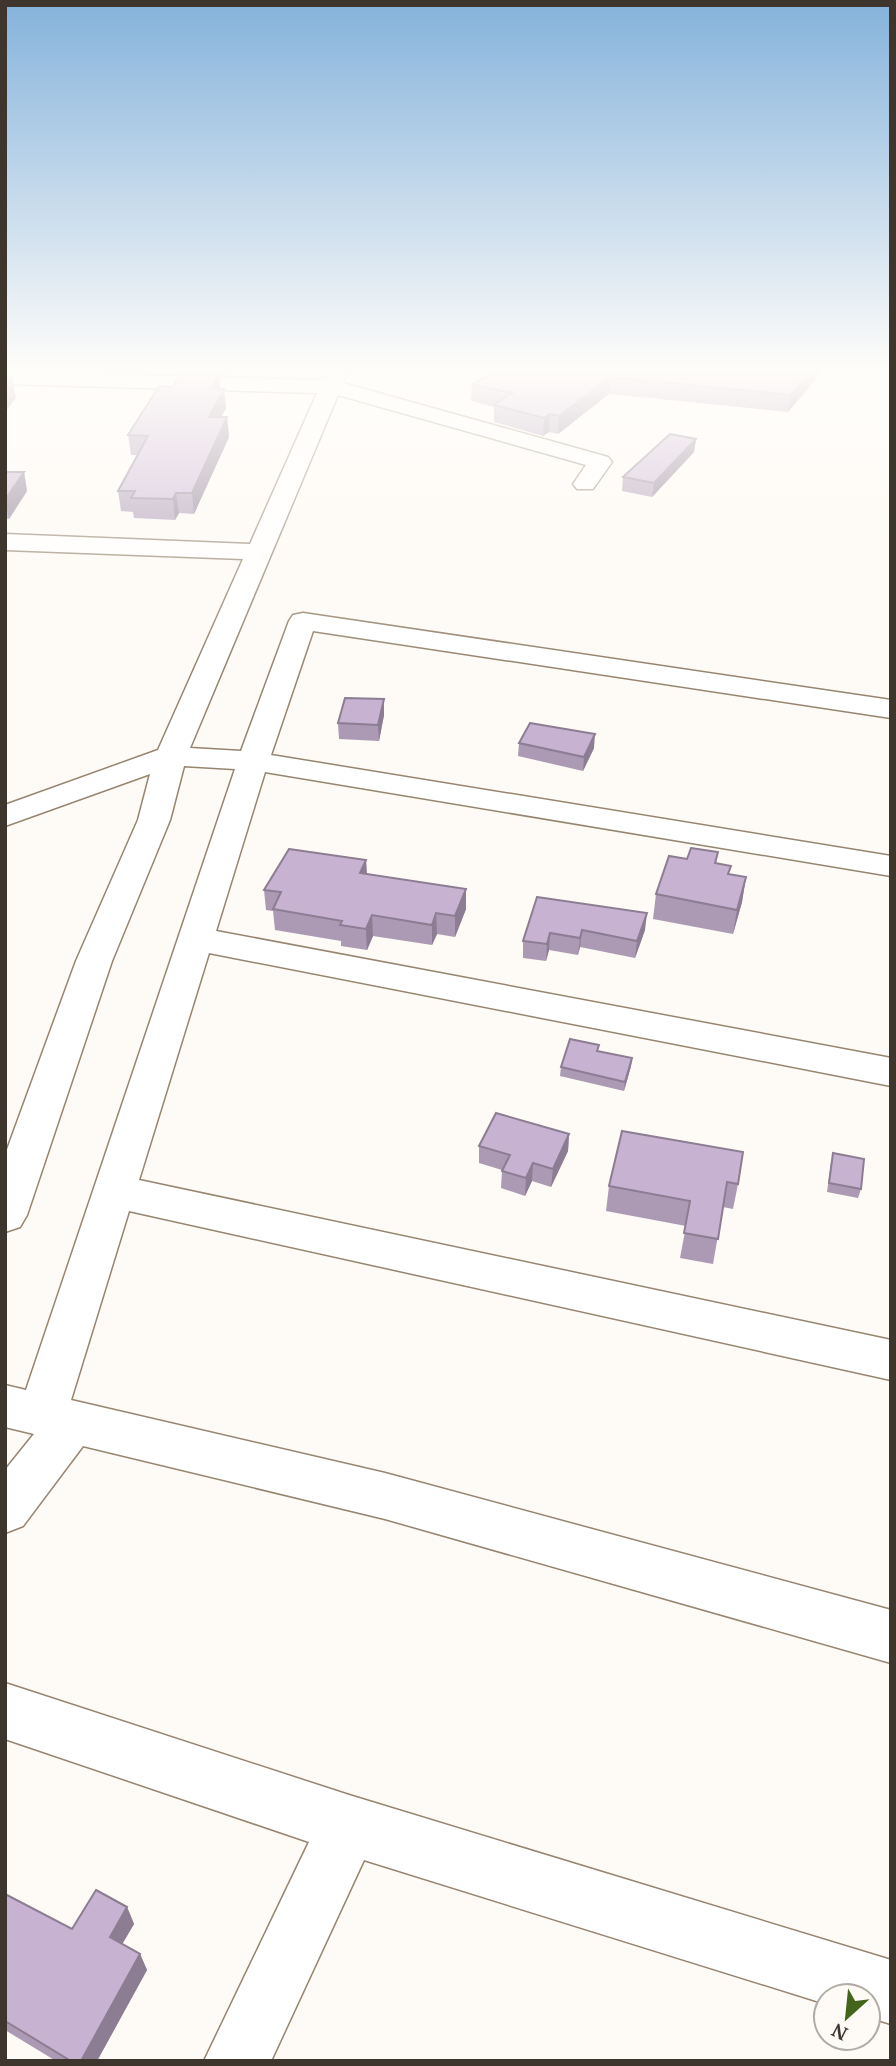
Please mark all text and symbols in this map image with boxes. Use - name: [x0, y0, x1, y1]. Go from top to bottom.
- north arrow: [812, 1982, 882, 2052]
- text: N: [826, 2018, 851, 2047]

